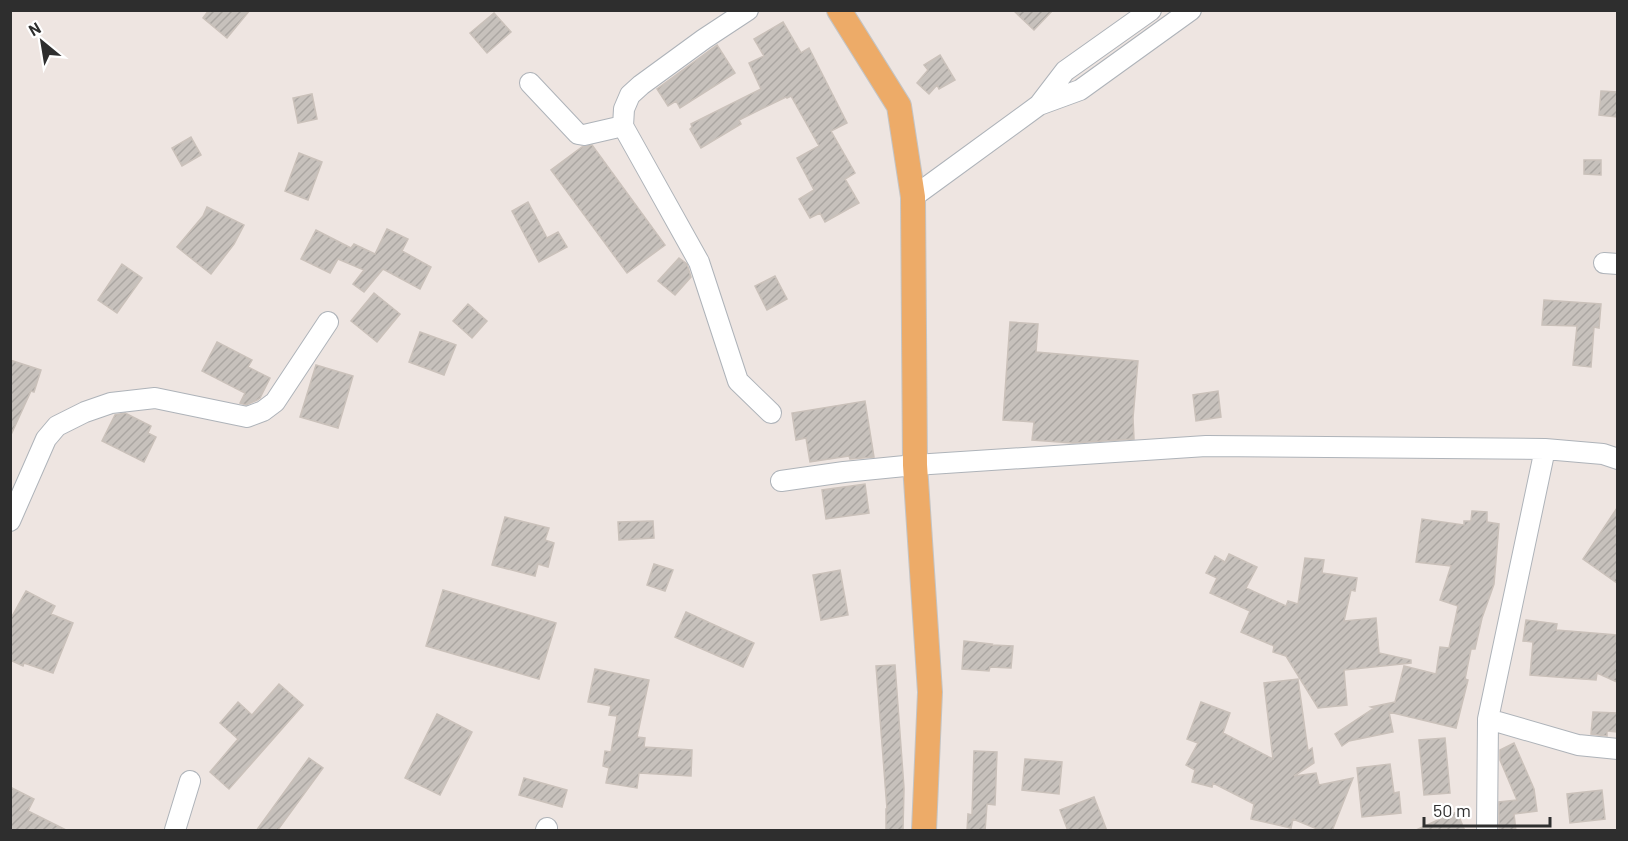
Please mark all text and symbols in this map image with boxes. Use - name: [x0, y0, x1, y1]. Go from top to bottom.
- north arrow: [12, 12, 72, 72]
- text: N: [25, 18, 44, 39]
- scale bar: [1424, 790, 1550, 828]
- text: 50 m: [1433, 799, 1471, 821]

